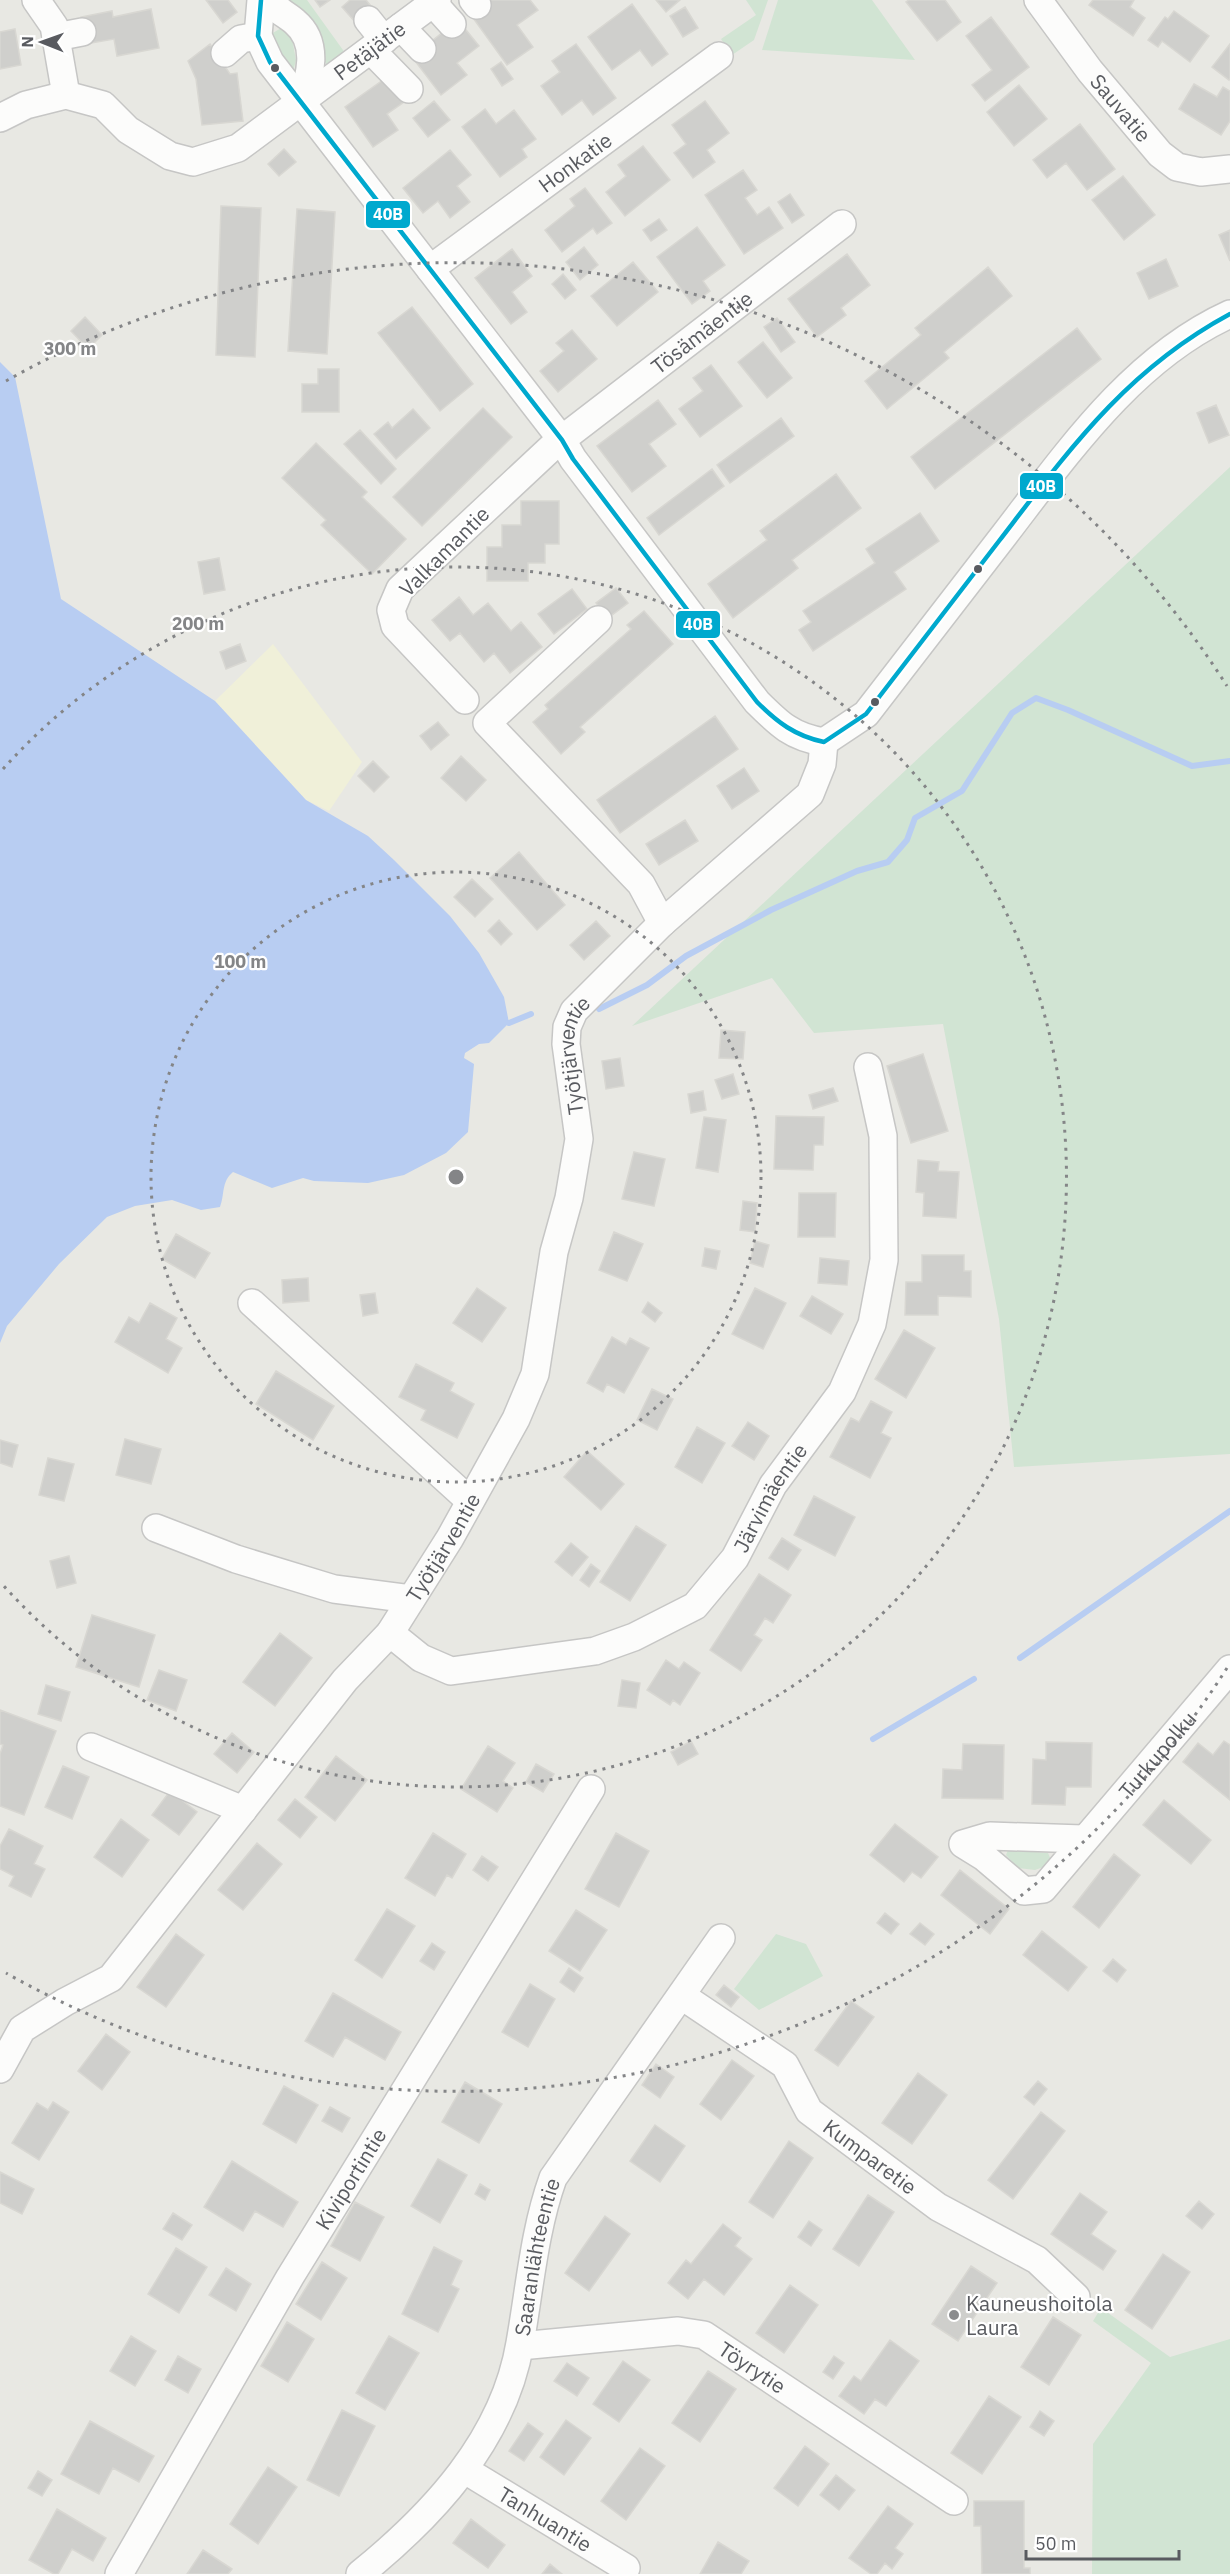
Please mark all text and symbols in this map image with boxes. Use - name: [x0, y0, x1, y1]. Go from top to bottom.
- north arrow: [12, 12, 72, 72]
- street label: Petäjätie: [328, 14, 411, 86]
- text: N: [17, 36, 37, 48]
- unlabelled marker: [269, 62, 281, 74]
- street label: Sauvatie: [1084, 68, 1158, 148]
- street label: Honkatie: [532, 126, 617, 199]
- line badge: 40B: [365, 200, 411, 229]
- text: 40B: [373, 204, 403, 224]
- street label: Tösämäentie: [645, 284, 758, 380]
- text: 300 m: [44, 337, 96, 360]
- line badge: 40B: [1019, 472, 1064, 500]
- text: 40B: [1026, 476, 1056, 496]
- street label: Valkamantie: [393, 500, 495, 602]
- unlabelled marker: [972, 563, 984, 575]
- line badge: 40B: [675, 610, 721, 639]
- text: 200 m: [172, 612, 224, 635]
- text: 40B: [683, 614, 713, 634]
- unlabelled marker: [869, 696, 881, 708]
- text: 100 m: [214, 950, 266, 973]
- street label: Työtjärventie: [552, 989, 596, 1116]
- centre of rings: [446, 1167, 466, 1187]
- street label: Järvimäentie: [726, 1437, 813, 1557]
- street label: Työtjärventie: [399, 1488, 486, 1607]
- street label: Turkupolku: [1112, 1705, 1202, 1804]
- street label: Kumparetie: [818, 2112, 923, 2201]
- street label: Kiviportintie: [309, 2123, 393, 2235]
- street label: Saaranlähteentie: [507, 2174, 566, 2338]
- place label: Kauneushoitola Laura: [966, 2289, 1113, 2341]
- marker: Kauneushoitola Laura: [947, 2308, 961, 2322]
- street label: Töyrytie: [713, 2335, 791, 2400]
- street label: Tanhuantie: [493, 2480, 597, 2558]
- scale bar: [1026, 2523, 1179, 2561]
- text: 50 m: [1035, 2532, 1077, 2555]

